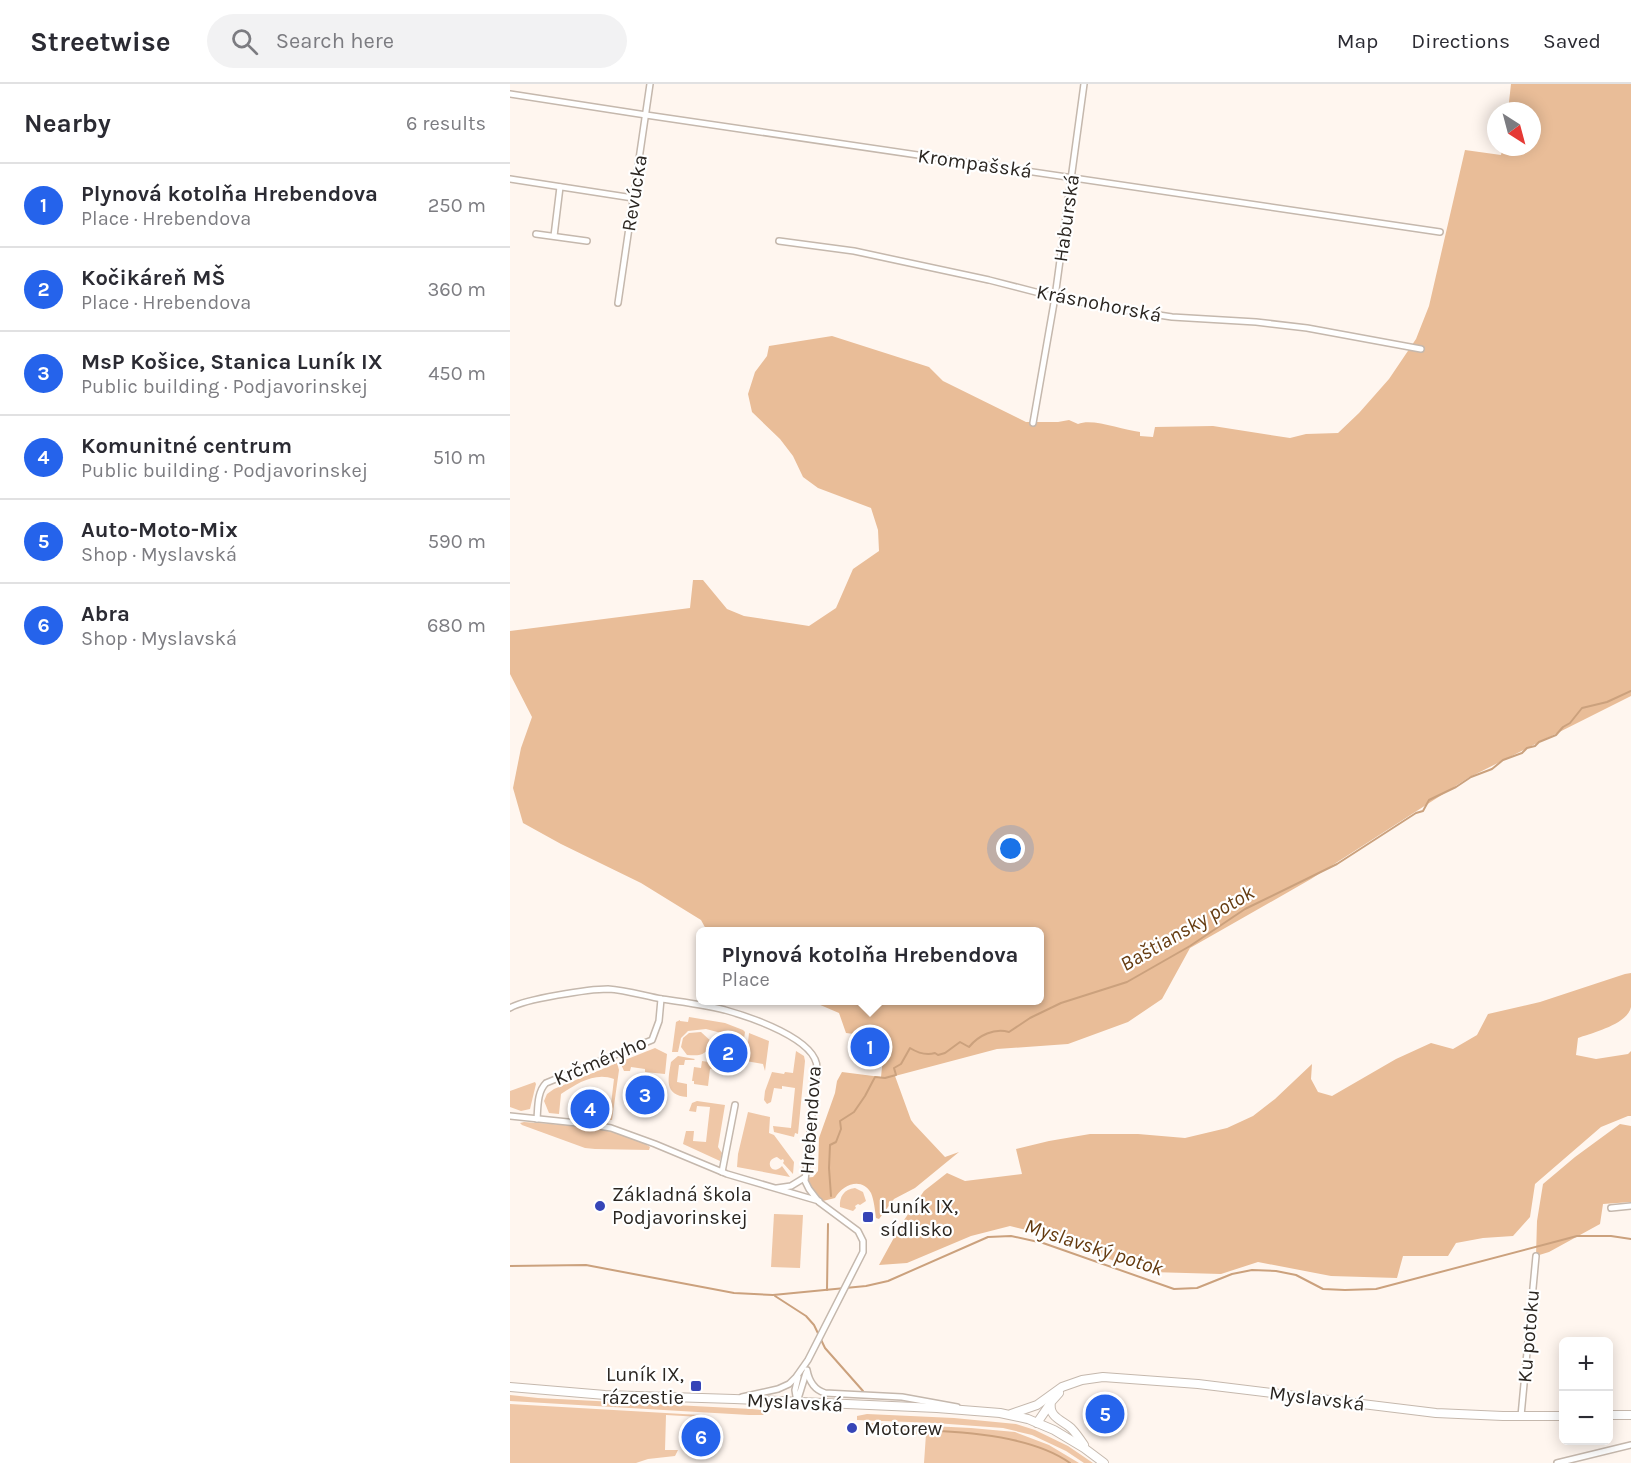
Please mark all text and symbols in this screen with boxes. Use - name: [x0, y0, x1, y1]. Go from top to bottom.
- search box: [207, 14, 627, 68]
- text: Streetwise: [30, 25, 171, 58]
- icon: search: [228, 25, 261, 58]
- text: Search here: [276, 28, 394, 54]
- text: Map: [1337, 29, 1378, 53]
- text: Directions: [1411, 29, 1510, 53]
- text: Saved: [1543, 29, 1601, 53]
- north arrow: [1487, 102, 1541, 156]
- text: Nearby: [24, 108, 111, 139]
- text: 6 results: [406, 112, 486, 135]
- street label: Krompašská: [916, 144, 1033, 183]
- street label: Revúcka: [617, 153, 652, 233]
- street label: Haburská: [1049, 173, 1084, 263]
- text: Plynová kotolňa Hrebendova: [81, 181, 378, 207]
- text: 1: [40, 194, 47, 217]
- text: 250 m: [428, 194, 486, 217]
- text: Place · Hrebendova: [81, 207, 251, 230]
- text: Kočikáreň MŠ: [81, 265, 225, 291]
- text: 2: [37, 278, 50, 301]
- text: 360 m: [427, 278, 486, 301]
- street label: Krásnohorská: [1034, 280, 1163, 327]
- text: Place · Hrebendova: [81, 291, 251, 314]
- text: MsP Košice, Stanica Luník IX: [81, 349, 383, 375]
- text: 3: [37, 362, 50, 385]
- text: 450 m: [428, 362, 486, 385]
- text: Public building · Podjavorinskej: [81, 375, 368, 398]
- text: Komunitné centrum: [81, 433, 292, 459]
- text: 4: [38, 446, 49, 469]
- text: 510 m: [433, 446, 486, 469]
- text: Public building · Podjavorinskej: [81, 459, 368, 482]
- text: Auto-Moto-Mix: [81, 517, 238, 543]
- text: 5: [38, 530, 49, 553]
- text: 590 m: [428, 530, 486, 553]
- text: Shop · Myslavská: [81, 543, 237, 566]
- text: Abra: [81, 601, 130, 627]
- text: 6: [37, 614, 50, 637]
- text: 680 m: [427, 614, 486, 637]
- text: Shop · Myslavská: [81, 627, 237, 650]
- your location: [996, 834, 1025, 863]
- water label: Baštiansky potok: [1116, 880, 1258, 976]
- popup: [696, 927, 1044, 1005]
- text: Plynová kotolňa Hrebendova: [722, 942, 1018, 968]
- text: Place: [722, 968, 770, 991]
- pin: 1: [850, 1024, 890, 1070]
- pin: 2: [708, 1030, 748, 1076]
- street label: Krčméryho: [550, 1031, 650, 1090]
- street label: Hrebendova: [795, 1065, 826, 1175]
- pin: 3: [626, 1072, 664, 1118]
- pin: 4: [570, 1086, 610, 1132]
- place label: Základná škola Podjavorinskej: [612, 1183, 752, 1229]
- place label: Luník IX, sídlisko: [880, 1195, 958, 1241]
- marker: Základná škola Podjavorinskej: [593, 1199, 607, 1213]
- marker: Luník IX, sídlisko: [861, 1210, 875, 1224]
- water label: Myslavský potok: [1022, 1213, 1167, 1281]
- street label: Ku potoku: [1513, 1288, 1544, 1384]
- map controls: [1559, 1337, 1613, 1445]
- button: +: [1559, 1337, 1613, 1391]
- place label: Luník IX, rázcestie: [601, 1363, 684, 1409]
- marker: Luník IX, rázcestie: [689, 1379, 703, 1393]
- street label: Myslavská: [1268, 1381, 1366, 1416]
- street label: Myslavská: [746, 1388, 844, 1417]
- button: −: [1559, 1391, 1613, 1445]
- pin: 5: [1086, 1392, 1124, 1436]
- pin: 6: [682, 1414, 720, 1460]
- place label: Motorew: [864, 1417, 943, 1440]
- marker: Motorew: [845, 1421, 859, 1435]

